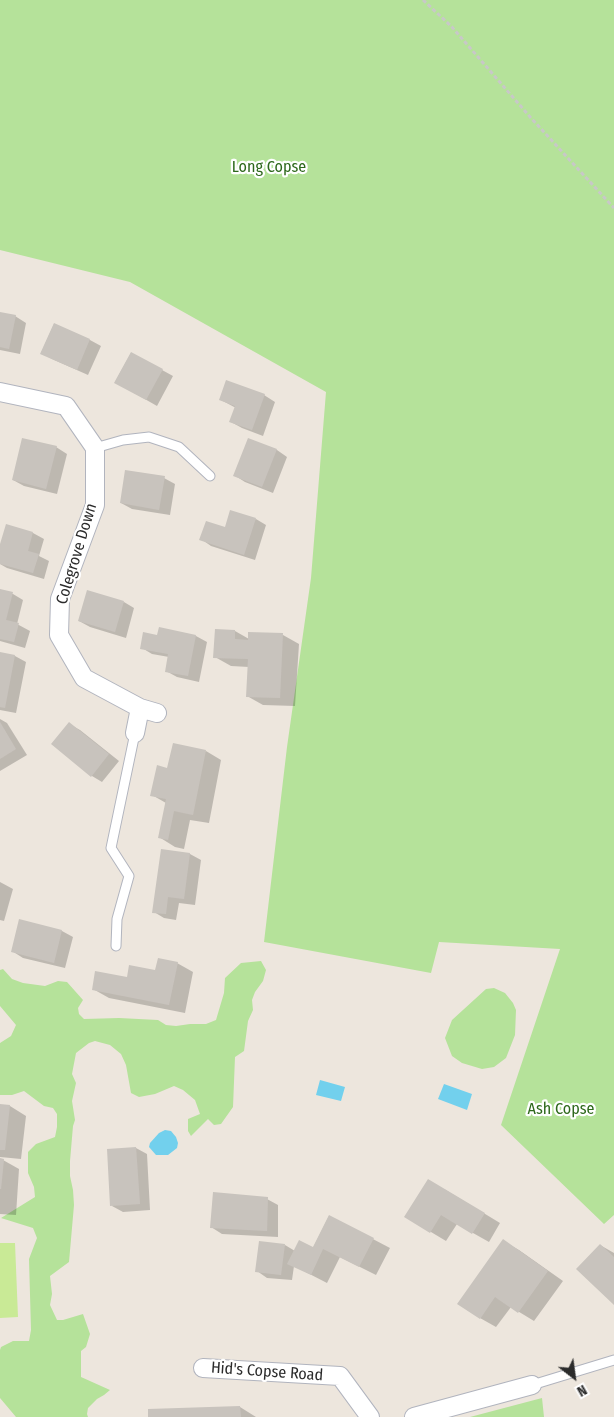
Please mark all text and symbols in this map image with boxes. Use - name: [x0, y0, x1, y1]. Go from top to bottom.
- park label: Long Copse: [232, 158, 306, 178]
- street label: Colegrove Down: [53, 501, 101, 607]
- park label: Ash Copse: [528, 1100, 594, 1120]
- north arrow: [549, 1352, 599, 1402]
- street label: Hid's Copse Road: [210, 1359, 324, 1385]
- text: N: [574, 1381, 590, 1400]

